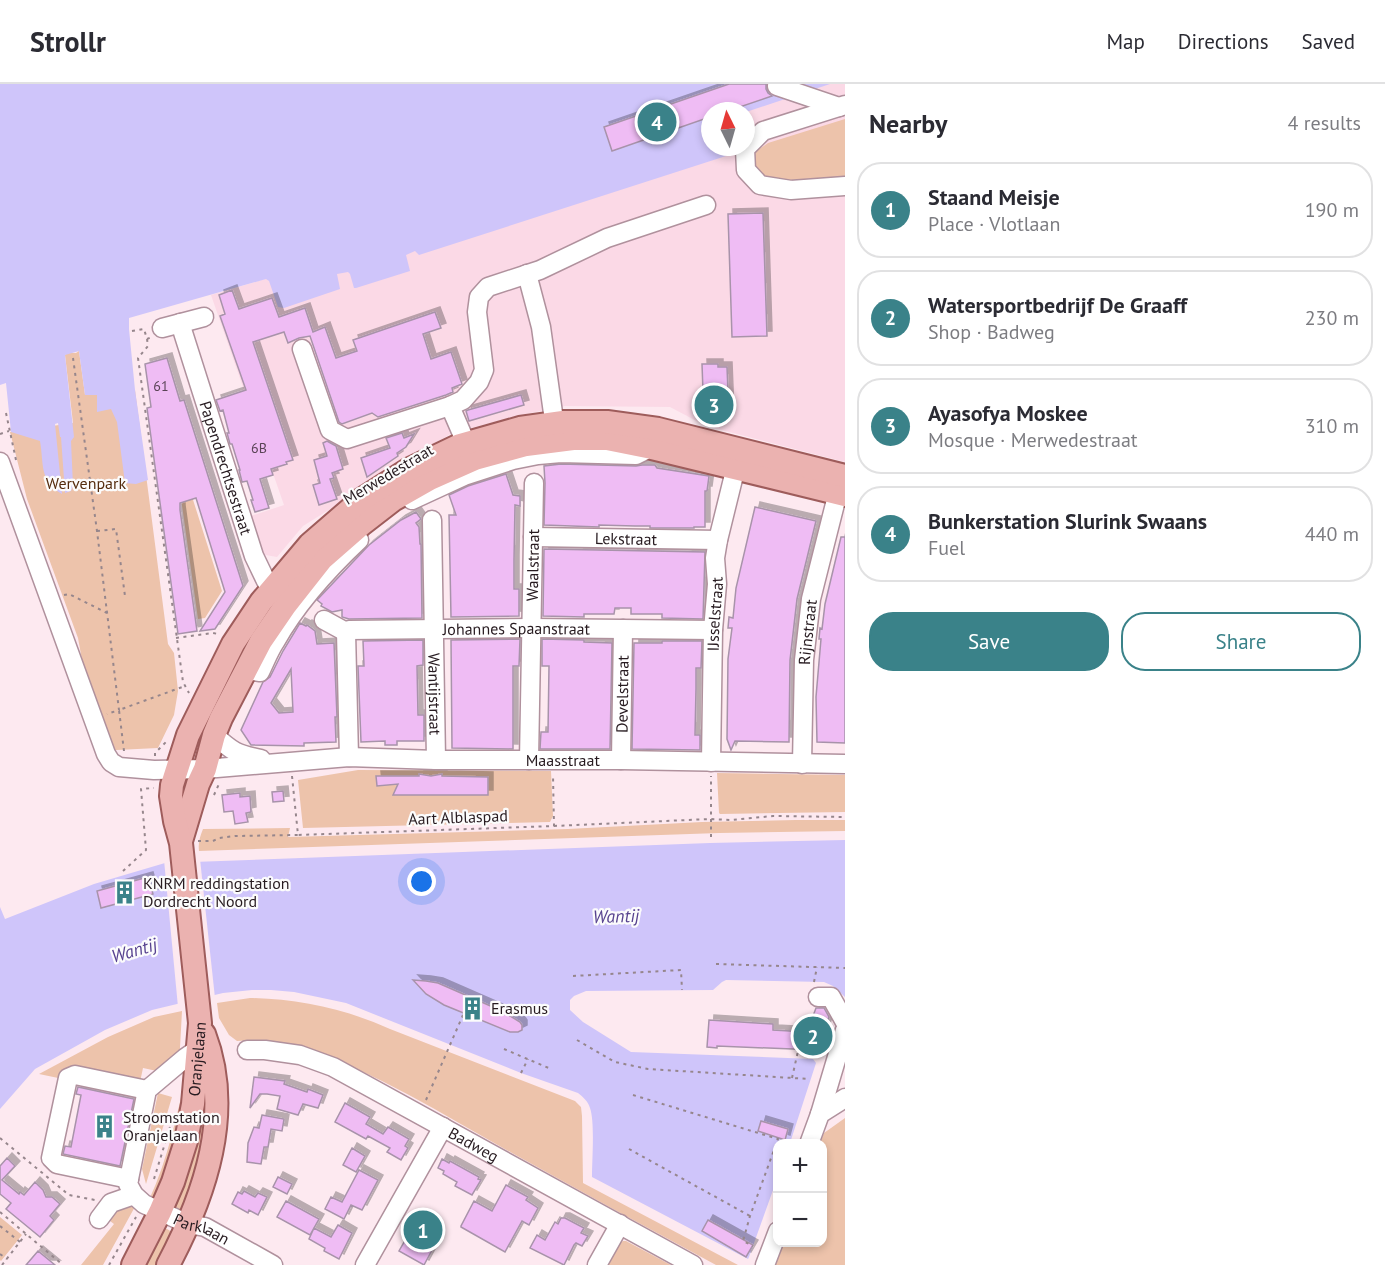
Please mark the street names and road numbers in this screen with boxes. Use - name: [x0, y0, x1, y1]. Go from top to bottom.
- street label: Papendrechtsestraat: [195, 399, 257, 538]
- street label: Merwedestraat: [339, 439, 437, 509]
- street label: Waalstraat: [522, 528, 543, 601]
- street label: Lekstraat: [595, 528, 658, 549]
- street label: IJsselstraat: [703, 576, 727, 651]
- street label: Rijnstraat: [794, 598, 821, 665]
- street label: Johannes Spaanstraat: [442, 618, 591, 639]
- street label: Wantijstraat: [424, 653, 446, 736]
- street label: Develstraat: [611, 655, 633, 733]
- street label: Maasstraat: [526, 750, 600, 770]
- street label: Aart Alblaspad: [408, 805, 508, 829]
- street label: Oranjelaan: [184, 1021, 210, 1097]
- street label: Badweg: [445, 1123, 502, 1166]
- street label: Parklaan: [170, 1209, 233, 1249]

